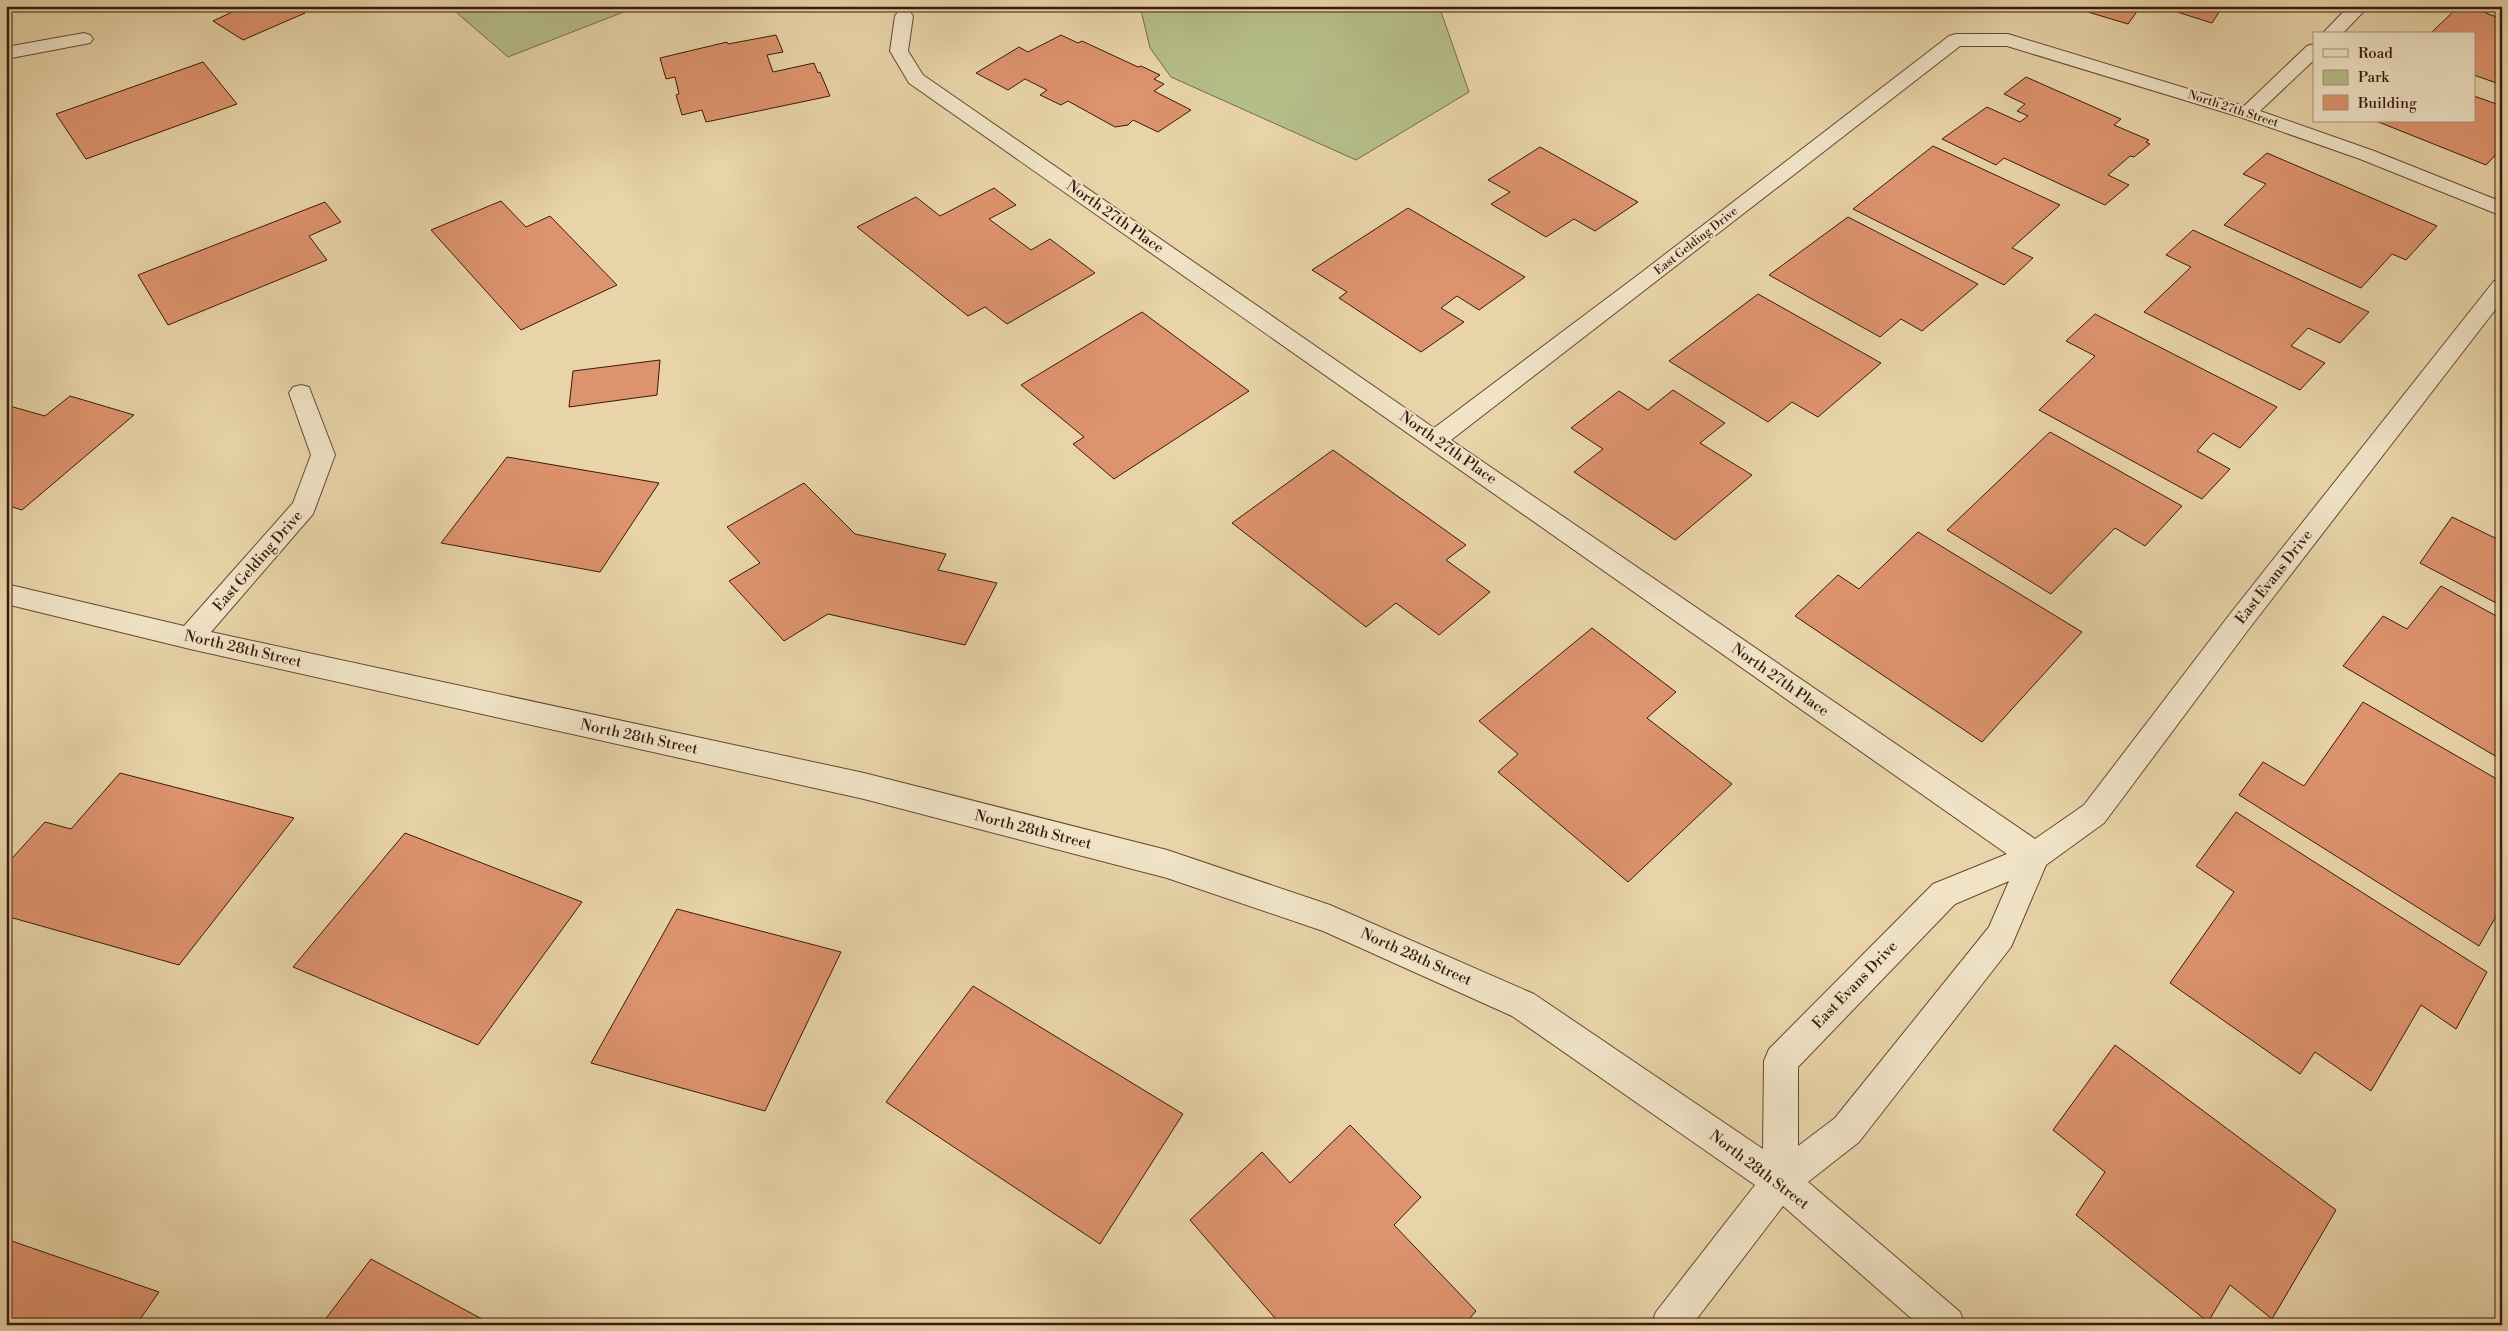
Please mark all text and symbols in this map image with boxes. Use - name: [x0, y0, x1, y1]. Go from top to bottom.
- legend: [2313, 32, 2476, 122]
- text: Road: [2358, 44, 2393, 63]
- text: Park: [2358, 68, 2390, 87]
- street label: North 27th Street: [2186, 87, 2281, 131]
- text: Building: [2357, 94, 2417, 113]
- street label: North 27th Place: [1063, 176, 1167, 258]
- street label: East Gelding Drive: [1651, 204, 1741, 278]
- street label: North 27th Place: [1396, 407, 1500, 489]
- street label: East Gelding Drive: [209, 507, 307, 615]
- street label: East Evans Drive: [2231, 526, 2317, 628]
- street label: North 28th Street: [182, 626, 304, 672]
- street label: North 27th Place: [1728, 639, 1832, 721]
- street label: North 28th Street: [578, 715, 700, 759]
- street label: North 28th Street: [973, 806, 1094, 854]
- street label: North 28th Street: [1357, 924, 1475, 990]
- street label: East Evans Drive: [1808, 937, 1902, 1033]
- street label: North 28th Street: [1705, 1126, 1813, 1214]

